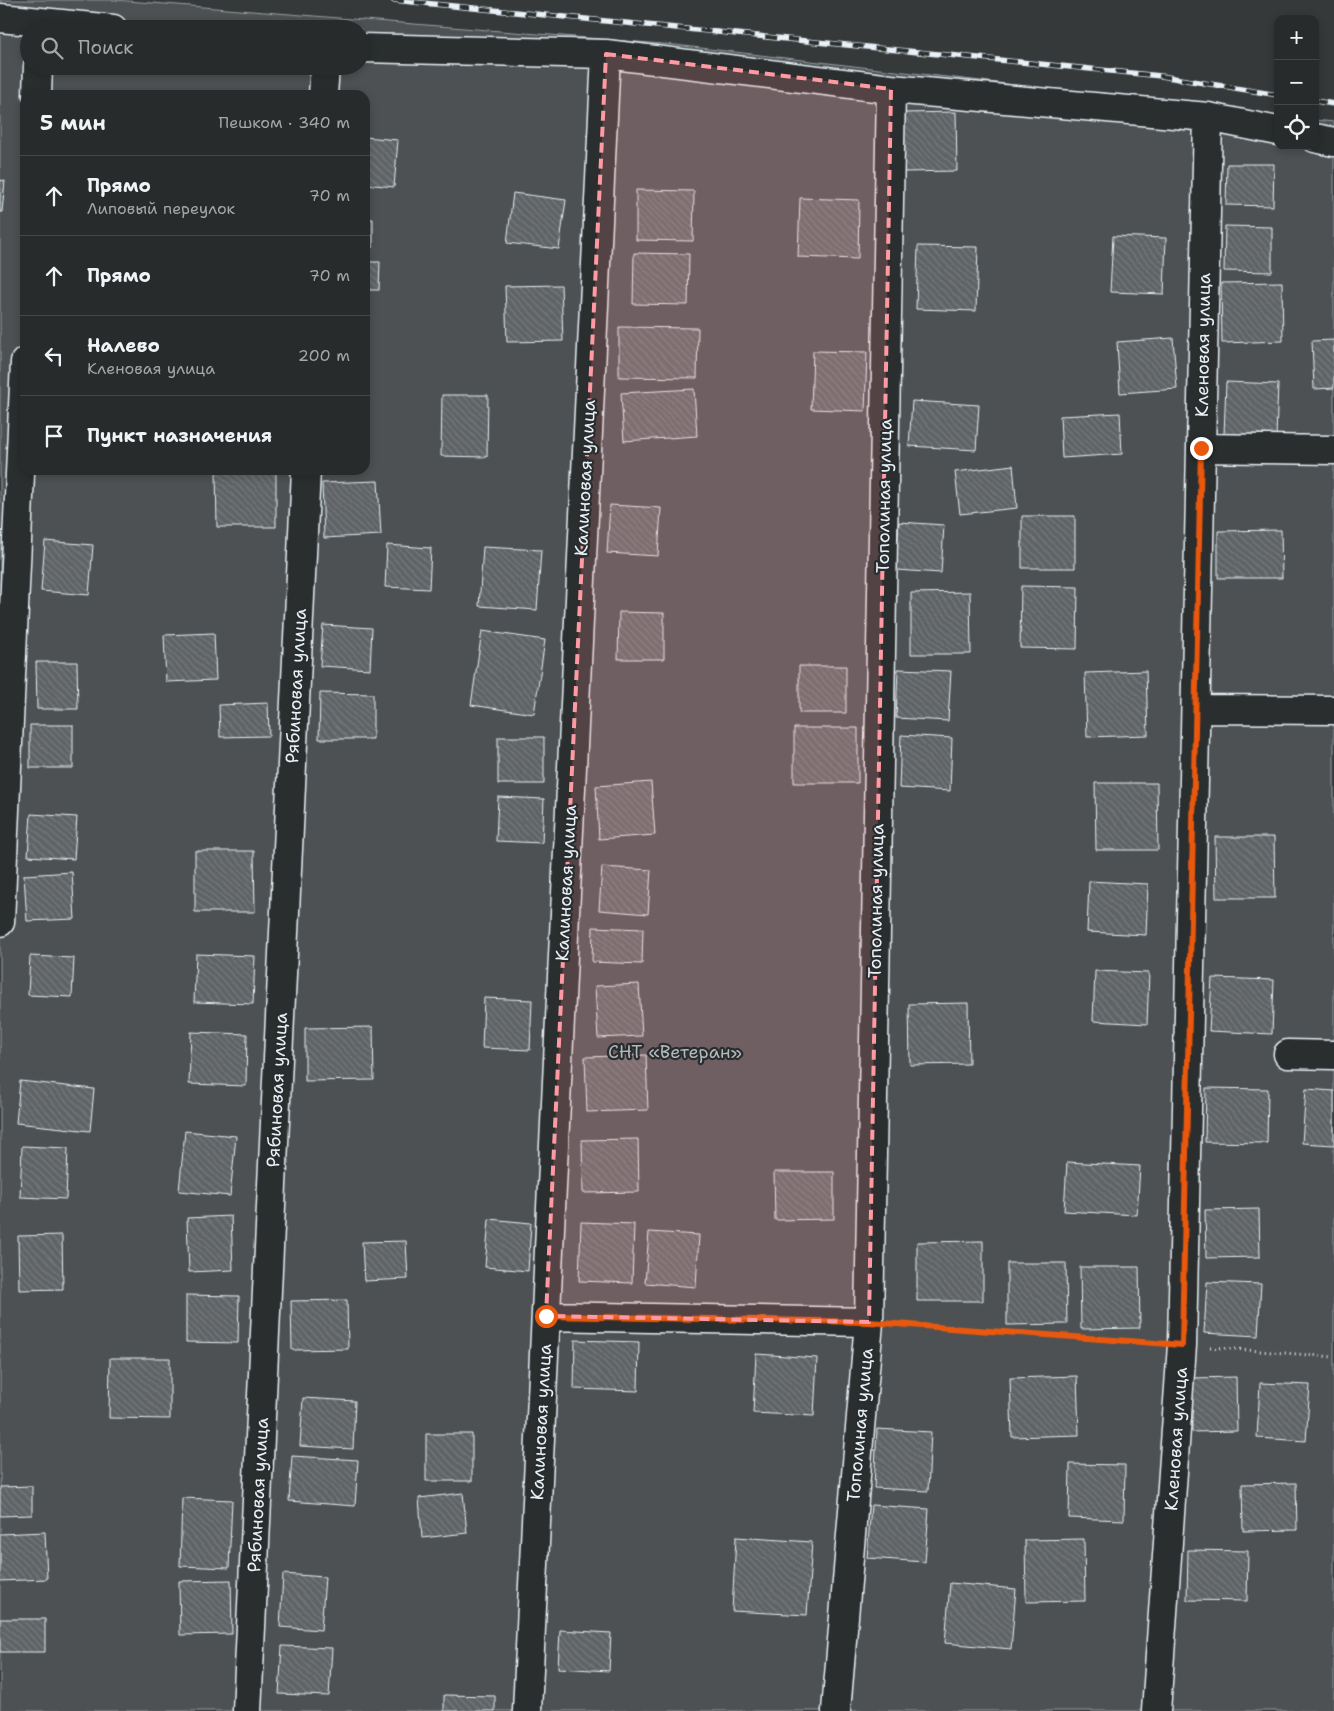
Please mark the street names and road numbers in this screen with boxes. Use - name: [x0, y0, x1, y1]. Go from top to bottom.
- street label: Кленовая улица: [1190, 273, 1216, 417]
- street label: Калиновая улица: [569, 399, 601, 557]
- street label: Тополиная улица: [871, 419, 897, 573]
- street label: Рябиновая улица: [280, 608, 312, 764]
- street label: Калиновая улица: [550, 804, 582, 962]
- street label: Тополиная улица: [863, 824, 889, 978]
- street label: Рябиновая улица: [261, 1012, 293, 1168]
- street label: Калиновая улица: [525, 1343, 557, 1501]
- street label: Тополиная улица: [841, 1347, 879, 1503]
- street label: Кленовая улица: [1159, 1366, 1193, 1512]
- street label: Рябиновая улица: [242, 1417, 274, 1573]

